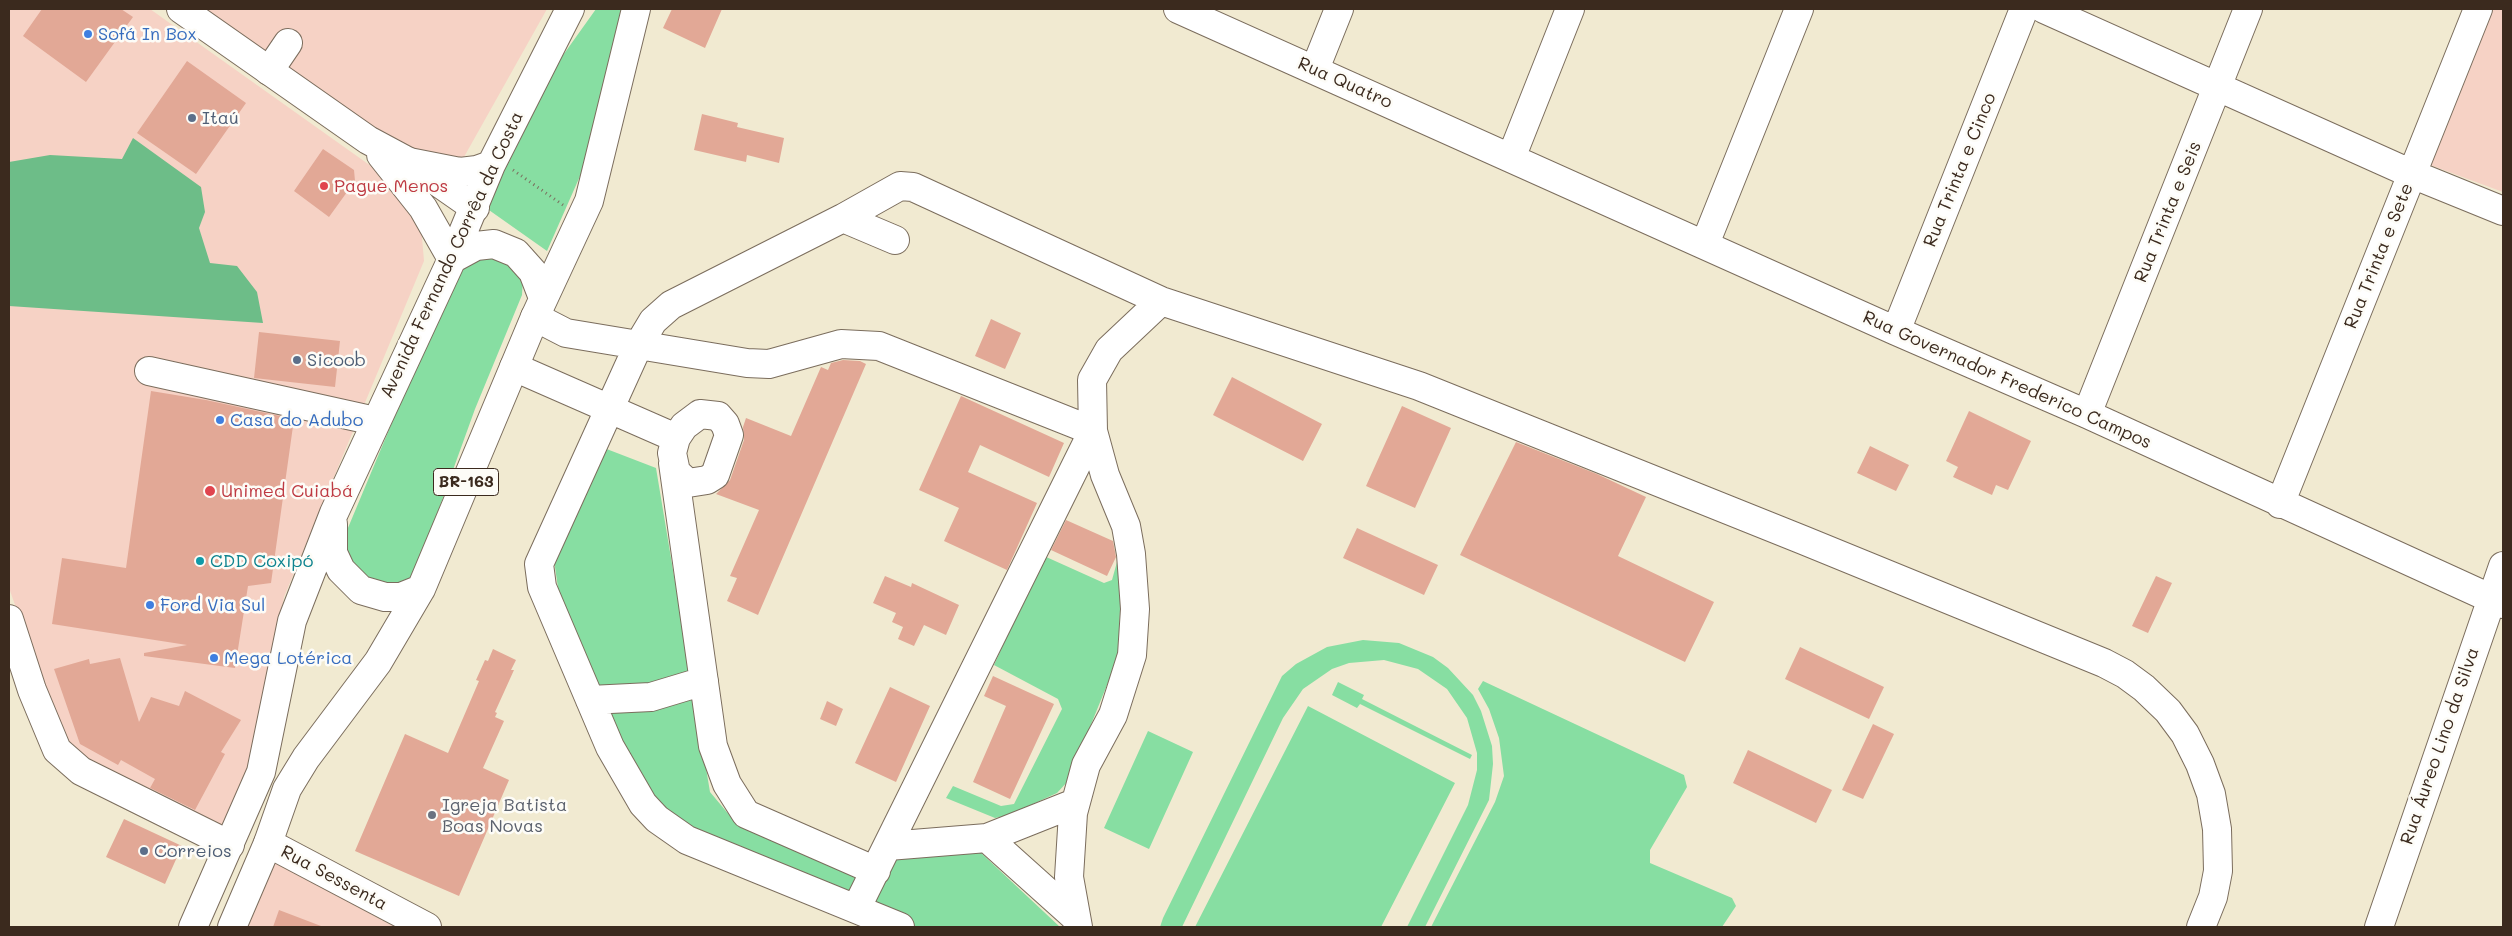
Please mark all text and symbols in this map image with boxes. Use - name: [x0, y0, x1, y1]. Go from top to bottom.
- place label: Sofá In Box: [98, 23, 197, 45]
- marker: Sofá In Box: [82, 28, 94, 40]
- street label: Rua Quatro: [1294, 53, 1396, 113]
- street label: Rua Trinta e Cinco: [1919, 90, 2001, 250]
- place label: Itaú: [202, 107, 239, 129]
- street label: Avenida Fernando Corrêa da Costa: [376, 108, 528, 402]
- marker: Itaú: [186, 112, 198, 124]
- street label: Rua Trinta e Seis: [2130, 138, 2206, 286]
- place label: Pague Menos: [334, 175, 448, 197]
- marker: Pague Menos: [318, 180, 330, 192]
- street label: Rua Trinta e Sete: [2340, 180, 2418, 332]
- street label: Rua Governador Frederico Campos: [1859, 306, 2155, 454]
- place label: Sicoob: [307, 349, 366, 371]
- marker: Sicoob: [291, 354, 303, 366]
- place label: Casa do Adubo: [230, 409, 363, 431]
- marker: Casa do Adubo: [214, 414, 226, 426]
- road number: BR-163: [434, 468, 498, 496]
- place label: Unimed Cuiabá: [221, 480, 353, 502]
- marker: Unimed Cuiabá: [203, 484, 217, 498]
- place label: CDD Coxipó: [210, 550, 313, 572]
- marker: CDD Coxipó: [194, 555, 206, 567]
- place label: Ford Via Sul: [160, 594, 265, 616]
- marker: Ford Via Sul: [144, 599, 156, 611]
- street label: Rua Áureo Lino da Silva: [2396, 645, 2484, 847]
- place label: Mega Lotérica: [224, 647, 352, 669]
- marker: Mega Lotérica: [208, 652, 220, 664]
- place label: Igreja Batista Boas Novas: [442, 794, 567, 836]
- marker: Igreja Batista Boas Novas: [426, 809, 438, 821]
- place label: Correios: [154, 840, 232, 862]
- street label: Rua Sessenta: [277, 841, 391, 915]
- marker: Correios: [138, 845, 150, 857]

